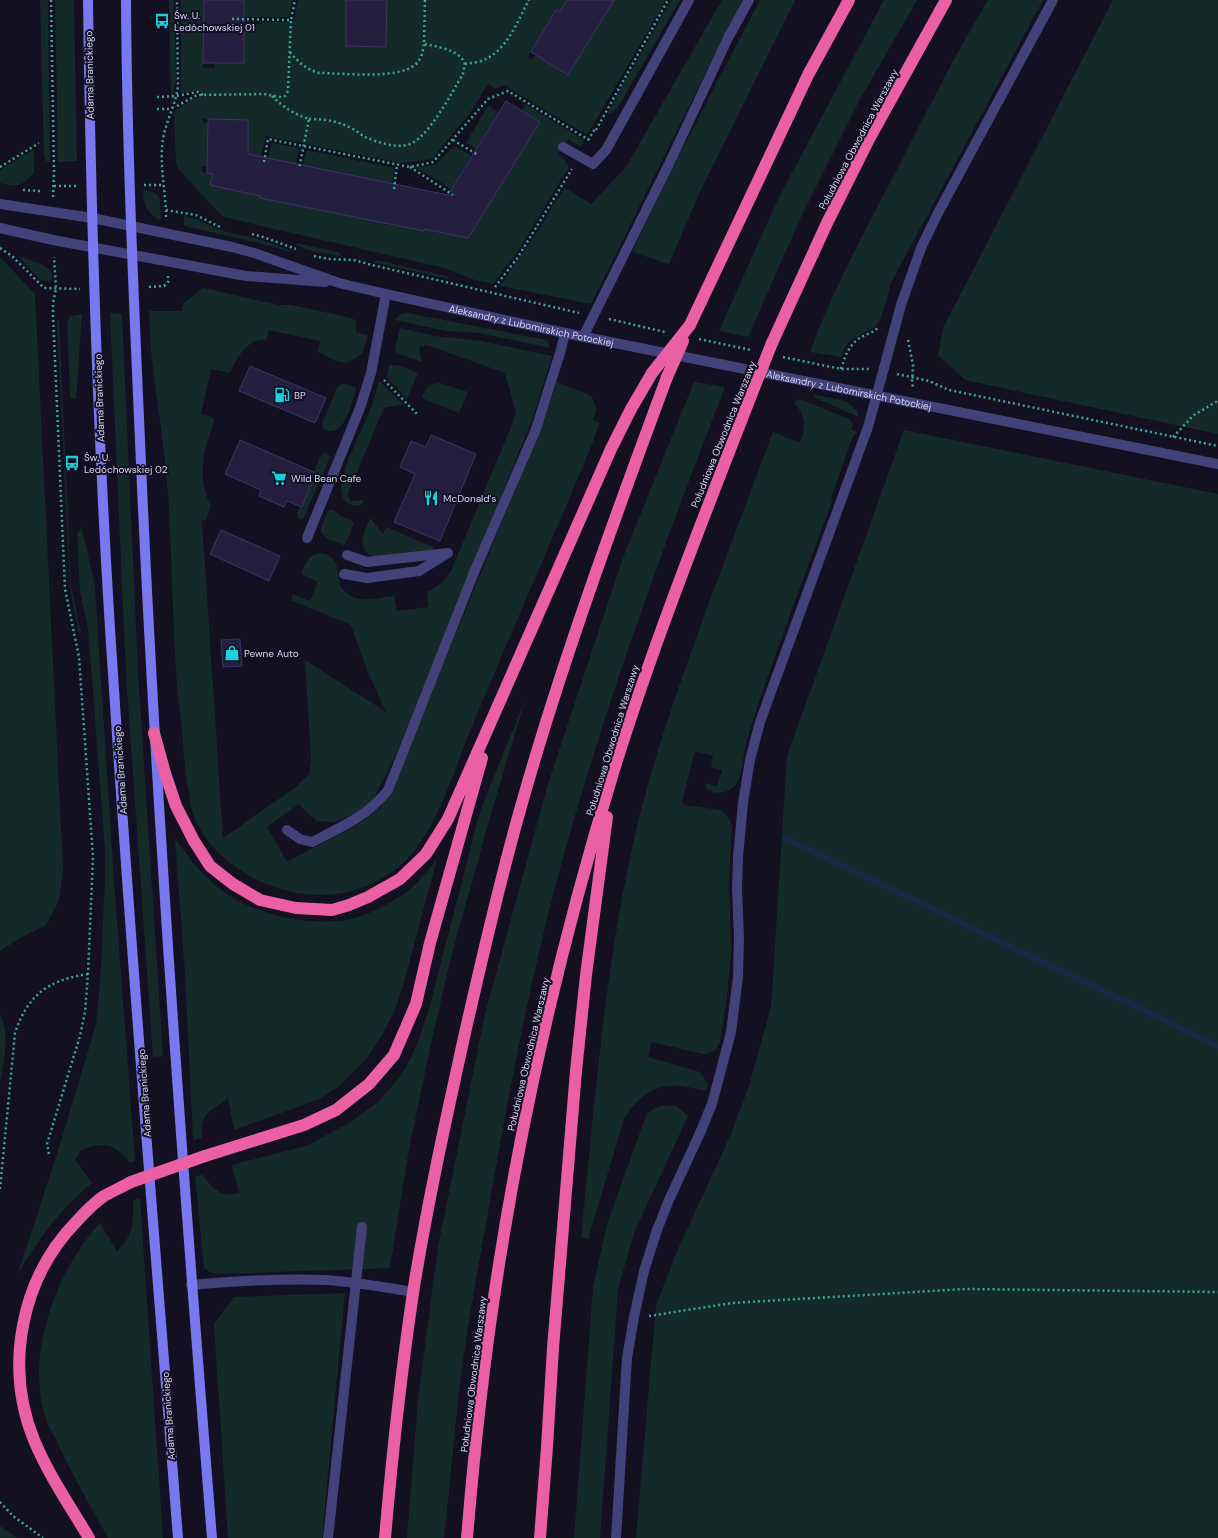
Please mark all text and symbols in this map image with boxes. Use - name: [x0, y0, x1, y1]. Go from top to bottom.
- place label: Św. U. Ledóchowskiej 01: [174, 9, 255, 34]
- bus stop icon: Św. U. Ledóchowskiej 01: [153, 12, 171, 30]
- street label: Adama Branickiego: [82, 31, 97, 119]
- street label: Południowa Obwodnica Warszawy: [816, 66, 901, 212]
- street label: Aleksandry z Lubomirskich Potockiej: [448, 302, 615, 350]
- street label: Adama Branickiego: [91, 353, 108, 442]
- street label: Południowa Obwodnica Warszawy: [688, 358, 759, 510]
- street label: Aleksandry z Lubomirskich Potockiej: [765, 368, 933, 413]
- fuel station icon: BP: [273, 386, 291, 404]
- place label: BP: [294, 389, 306, 402]
- place label: Św. U. Ledóchowskiej 02: [84, 451, 168, 476]
- bus stop icon: Św. U. Ledóchowskiej 02: [63, 454, 81, 472]
- supermarket icon: Wild Bean Cafe: [270, 469, 288, 487]
- place label: Wild Bean Cafe: [291, 472, 362, 485]
- restaurant icon: McDonald's: [422, 489, 440, 507]
- place label: McDonald's: [443, 492, 496, 505]
- shop icon: Pewne Auto: [223, 644, 241, 662]
- place label: Pewne Auto: [244, 647, 299, 660]
- street label: Południowa Obwodnica Warszawy: [583, 663, 642, 817]
- street label: Adama Branickiego: [111, 725, 130, 815]
- street label: Południowa Obwodnica Warszawy: [504, 976, 553, 1132]
- street label: Adama Branickiego: [135, 1048, 154, 1138]
- street label: Południowa Obwodnica Warszawy: [457, 1295, 490, 1453]
- street label: Adama Branickiego: [159, 1371, 178, 1461]

